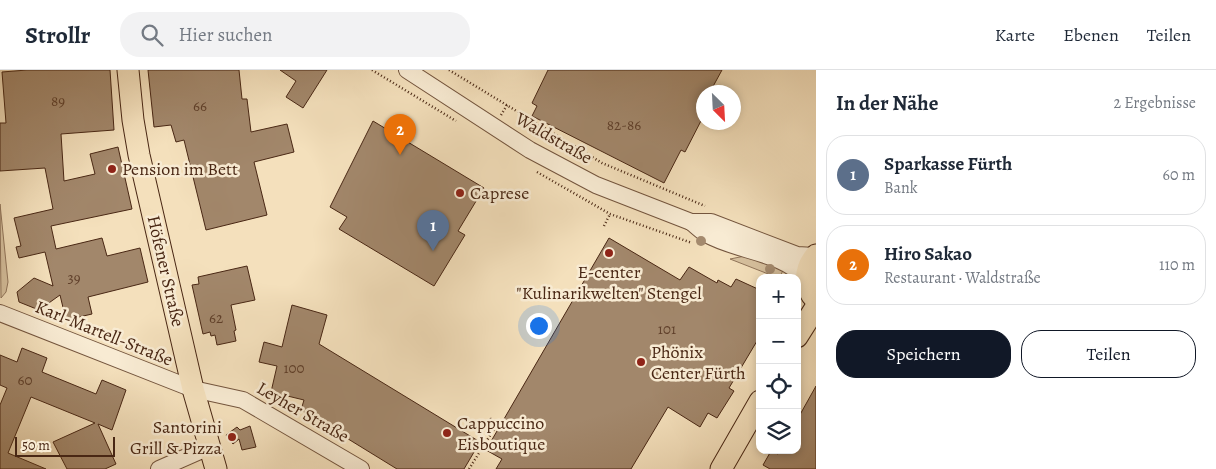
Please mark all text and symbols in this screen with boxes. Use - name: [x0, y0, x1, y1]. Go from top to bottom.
- search box: [120, 12, 470, 57]
- text: Strollr: [25, 19, 90, 51]
- icon: search: [138, 21, 166, 49]
- text: Hier suchen: [178, 22, 273, 48]
- text: Karte: [995, 23, 1035, 47]
- text: Ebenen: [1063, 23, 1119, 47]
- text: Teilen: [1147, 23, 1191, 47]
- north arrow: [696, 85, 741, 130]
- text: In der Nähe: [836, 89, 938, 117]
- house number: 89: [51, 91, 65, 111]
- text: 2 Ergebnisse: [1114, 92, 1196, 114]
- house number: 66: [193, 96, 207, 116]
- street label: Waldstraße: [510, 106, 597, 170]
- pin: 2: [384, 114, 416, 155]
- house number: 82-86: [607, 115, 641, 135]
- text: Sparkasse Fürth: [884, 151, 1012, 177]
- place label: Pension im Bett: [122, 157, 238, 181]
- marker: Pension im Bett: [106, 163, 118, 175]
- text: 1: [850, 164, 856, 186]
- text: 60 m: [1163, 164, 1195, 186]
- text: Bank: [884, 177, 918, 199]
- place label: Caprese: [470, 181, 529, 205]
- marker: Caprese: [454, 187, 466, 199]
- pin: 1: [417, 210, 449, 251]
- street label: Höfener Straße: [142, 213, 190, 329]
- text: Hiro Sakao: [884, 241, 972, 267]
- marker: E-center "Kulinarikwelten" Stengel: [603, 247, 615, 259]
- text: 2: [849, 254, 857, 276]
- text: 110 m: [1159, 254, 1195, 276]
- place label: E-center "Kulinarikwelten" Stengel: [516, 260, 702, 305]
- text: Restaurant · Waldstraße: [884, 267, 1041, 289]
- house number: 39: [67, 268, 81, 288]
- map controls: [756, 274, 801, 454]
- button: +: [756, 274, 801, 319]
- street label: Karl-Martell-Straße: [32, 294, 176, 372]
- house number: 62: [209, 308, 223, 328]
- your location: [526, 313, 552, 339]
- house number: 101: [658, 319, 676, 339]
- button: −: [756, 319, 801, 364]
- button: Speichern: [836, 330, 1011, 378]
- button: Teilen: [1021, 330, 1196, 378]
- place label: Phönix Center Fürth: [651, 340, 746, 385]
- marker: Phönix Center Fürth: [635, 356, 647, 368]
- house number: 100: [283, 358, 305, 378]
- button: locate: [756, 364, 801, 409]
- house number: 60: [18, 370, 32, 390]
- street label: Leyher Straße: [253, 376, 353, 448]
- button: layers: [756, 409, 801, 454]
- place label: Cappuccino Eisboutique: [457, 411, 545, 456]
- place label: Santorini Grill & Pizza: [130, 415, 223, 460]
- marker: Cappuccino Eisboutique: [441, 427, 453, 439]
- marker: Santorini Grill & Pizza: [226, 431, 238, 443]
- scale bar: [15, 434, 115, 457]
- text: 50 m: [22, 436, 50, 455]

